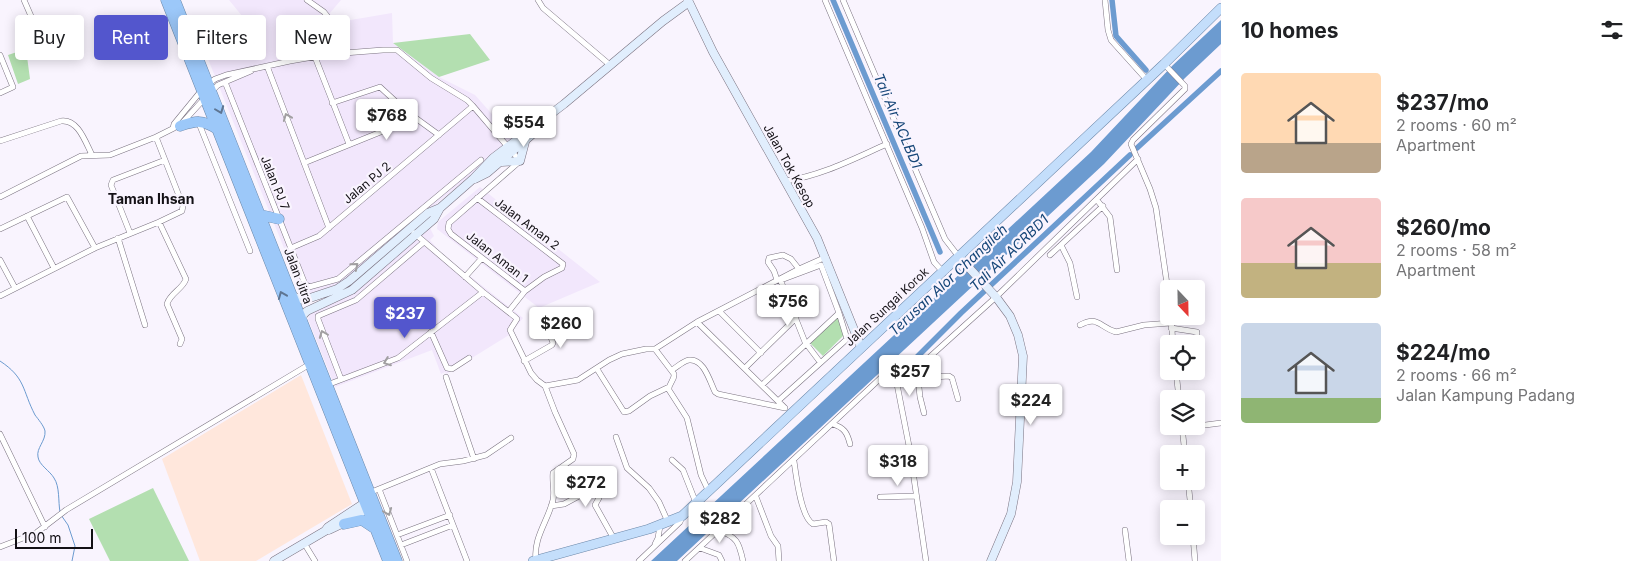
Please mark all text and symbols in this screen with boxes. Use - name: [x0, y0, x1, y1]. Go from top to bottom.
- chip: Buy: [15, 15, 84, 60]
- chip: Rent: [94, 15, 168, 60]
- chip: Filters: [178, 15, 266, 60]
- chip: New: [276, 15, 350, 60]
- icon: filters: [1598, 16, 1626, 44]
- text: 10 homes: [1241, 18, 1339, 43]
- water label: Tali Air ACLBD1: [871, 71, 926, 171]
- text: $237/mo: [1396, 90, 1489, 115]
- icon: home: [1281, 93, 1341, 153]
- pin: $768: [357, 98, 417, 141]
- one-way arrow: [213, 105, 224, 114]
- text: $768: [367, 105, 407, 125]
- pin: $554: [494, 106, 554, 148]
- text: $554: [503, 112, 545, 132]
- one-way arrow: [283, 113, 293, 122]
- text: 2 rooms · 60 m²: [1396, 115, 1517, 135]
- street label: Jalan Tok Kesop: [760, 121, 819, 210]
- text: Apartment: [1396, 135, 1476, 155]
- street label: Jalan PJ 7: [258, 153, 293, 212]
- street label: Jalan PJ 2: [340, 158, 394, 207]
- district label: Taman Ihsan: [108, 190, 194, 207]
- street label: Jalan Aman 2: [492, 194, 563, 253]
- water label: Tali Air ACRBD1: [966, 211, 1052, 295]
- text: $260/mo: [1396, 215, 1491, 240]
- icon: home: [1281, 218, 1341, 278]
- water label: Terusan Alor Changileh: [885, 220, 1010, 339]
- street label: Jalan Aman 1: [463, 228, 531, 285]
- text: 2 rooms · 58 m²: [1396, 240, 1516, 260]
- street label: Jalan Jitra: [281, 246, 316, 306]
- text: Apartment: [1396, 260, 1476, 280]
- one-way arrow: [349, 262, 358, 271]
- street label: Jalan Sungai Korok: [842, 264, 932, 349]
- north arrow: [1160, 280, 1205, 325]
- map controls: [1160, 280, 1205, 545]
- pin: $756: [758, 284, 818, 327]
- one-way arrow: [278, 291, 289, 300]
- text: $756: [768, 291, 808, 311]
- pin: $237: [375, 296, 435, 339]
- text: $237: [385, 303, 425, 323]
- pin: $260: [531, 306, 591, 349]
- text: $260: [540, 313, 582, 333]
- one-way arrow: [319, 330, 329, 339]
- button: locate: [1160, 335, 1205, 380]
- text: $224/mo: [1396, 340, 1490, 365]
- icon: home: [1281, 343, 1341, 403]
- pin: $257: [880, 354, 940, 397]
- one-way arrow: [383, 356, 392, 366]
- text: $257: [890, 361, 930, 381]
- text: 2 rooms · 66 m²: [1396, 365, 1517, 385]
- pin: $224: [1001, 384, 1061, 426]
- text: Jalan Kampung Padang: [1396, 385, 1575, 405]
- text: $224: [1010, 390, 1052, 410]
- button: layers: [1160, 390, 1205, 435]
- pin: $318: [868, 444, 928, 487]
- button: +: [1160, 445, 1205, 490]
- text: $318: [879, 451, 917, 471]
- pin: $272: [556, 466, 616, 508]
- text: $272: [566, 472, 606, 492]
- button: −: [1160, 500, 1205, 545]
- pin: $282: [690, 502, 750, 544]
- one-way arrow: [382, 507, 392, 516]
- text: $282: [699, 508, 741, 528]
- scale bar: [15, 526, 92, 549]
- text: 100 m: [22, 529, 62, 546]

